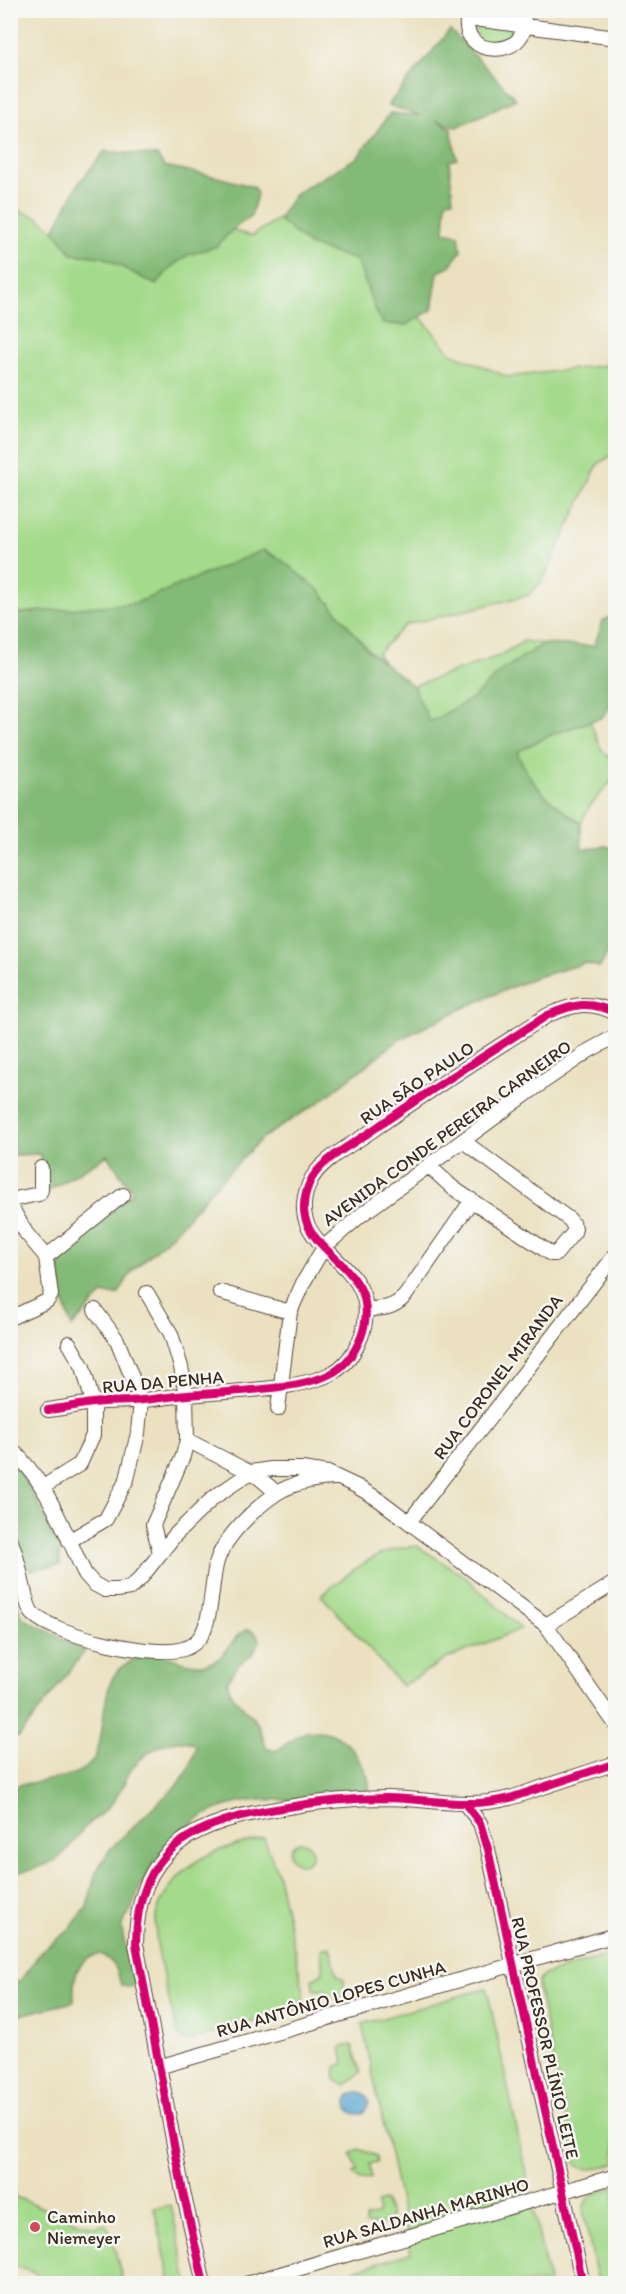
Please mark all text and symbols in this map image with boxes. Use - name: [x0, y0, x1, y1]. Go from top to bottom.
- street label: AVENIDA CONDE PEREIRA CARNEIRO: [318, 1035, 576, 1231]
- street label: RUA SÃO PAULO: [356, 1037, 478, 1129]
- street label: RUA CORONEL MIRANDA: [429, 1290, 568, 1464]
- street label: RUA DA PENHA: [101, 1366, 225, 1398]
- street label: RUA PROFESSOR PLÍNIO LEITE: [506, 1915, 584, 2161]
- street label: RUA ANTÔNIO LOPES CUNHA: [214, 1956, 449, 2042]
- street label: RUA SALDANHA MARINHO: [320, 2173, 532, 2253]
- place label: Caminho Niemeyer: [47, 2206, 121, 2249]
- marker: Caminho Niemeyer: [28, 2220, 42, 2234]

